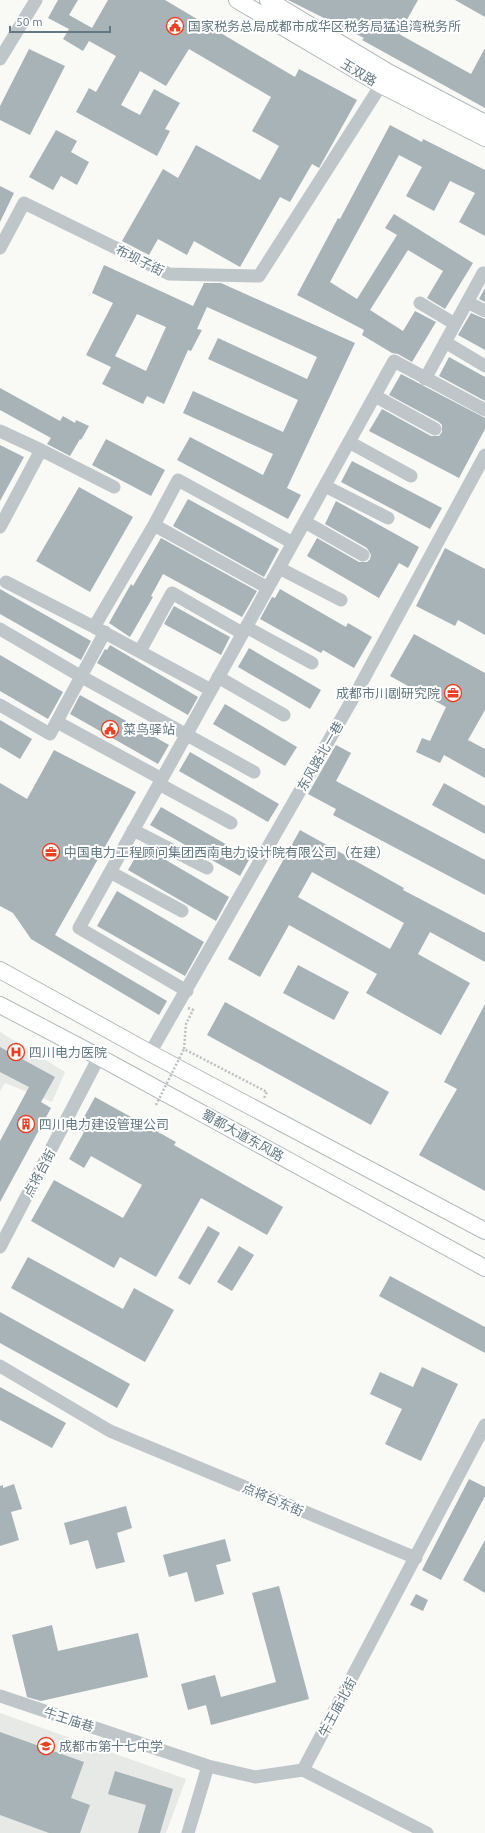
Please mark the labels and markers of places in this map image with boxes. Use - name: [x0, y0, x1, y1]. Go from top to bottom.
- public building icon: 国家税务总局成都市成华区税务局猛追湾税务所: [165, 16, 185, 36]
- place label: 国家税务总局成都市成华区税务局猛追湾税务所: [188, 19, 461, 33]
- office icon: 成都市川剧研究院: [443, 683, 463, 703]
- place label: 成都市川剧研究院: [336, 686, 440, 700]
- public building icon: 菜鸟驿站: [100, 719, 120, 739]
- place label: 菜鸟驿站: [123, 722, 175, 736]
- office icon: 中国电力工程顾问集团西南电力设计院有限公司（在建）: [41, 842, 61, 862]
- place label: 中国电力工程顾问集团西南电力设计院有限公司（在建）: [64, 845, 389, 859]
- hospital icon: 四川电力医院: [6, 1042, 26, 1062]
- place label: 四川电力医院: [29, 1045, 107, 1059]
- building icon: 四川电力建设管理公司: [16, 1114, 36, 1134]
- place label: 四川电力建设管理公司: [39, 1117, 169, 1131]
- school or university icon: 成都市第十七中学: [36, 1736, 56, 1756]
- place label: 成都市第十七中学: [59, 1739, 163, 1753]

